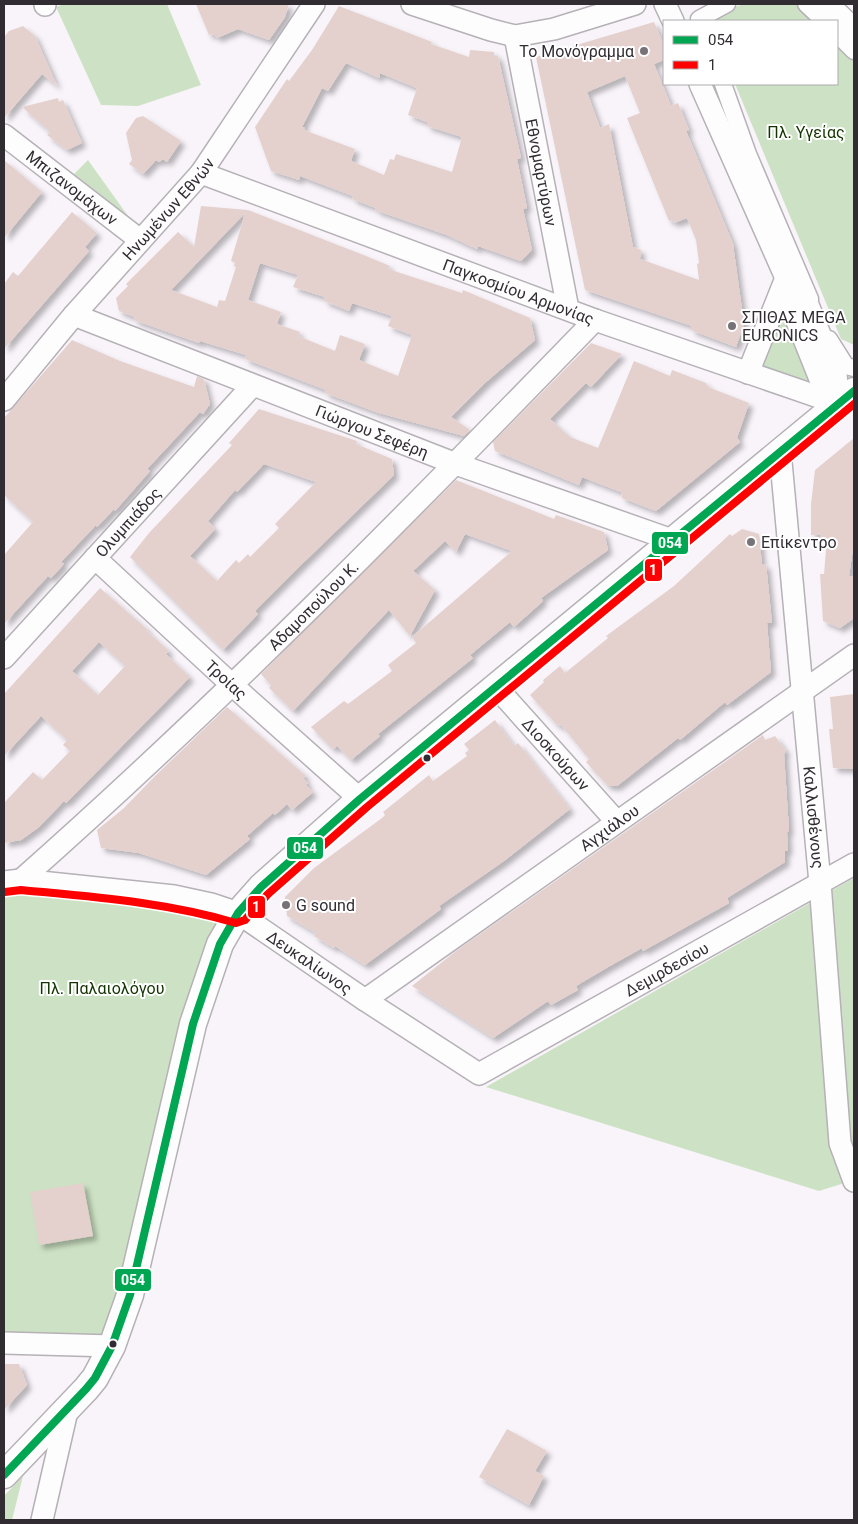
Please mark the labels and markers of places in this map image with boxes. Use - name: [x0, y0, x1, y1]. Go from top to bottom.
- place label: Το Μονόγραμμα: [519, 42, 634, 61]
- marker: Το Μονόγραμμα: [638, 45, 650, 57]
- place label: ΣΠΙΘΑΣ MEGA EURONICS: [742, 308, 846, 345]
- marker: ΣΠΙΘΑΣ MEGA EURONICS: [726, 320, 738, 332]
- place label: Επίκεντρο: [761, 533, 837, 552]
- marker: Επίκεντρο: [745, 536, 757, 548]
- unlabelled marker: [422, 753, 432, 763]
- place label: G sound: [296, 896, 355, 915]
- marker: G sound: [280, 899, 292, 911]
- unlabelled marker: [108, 1339, 118, 1349]

